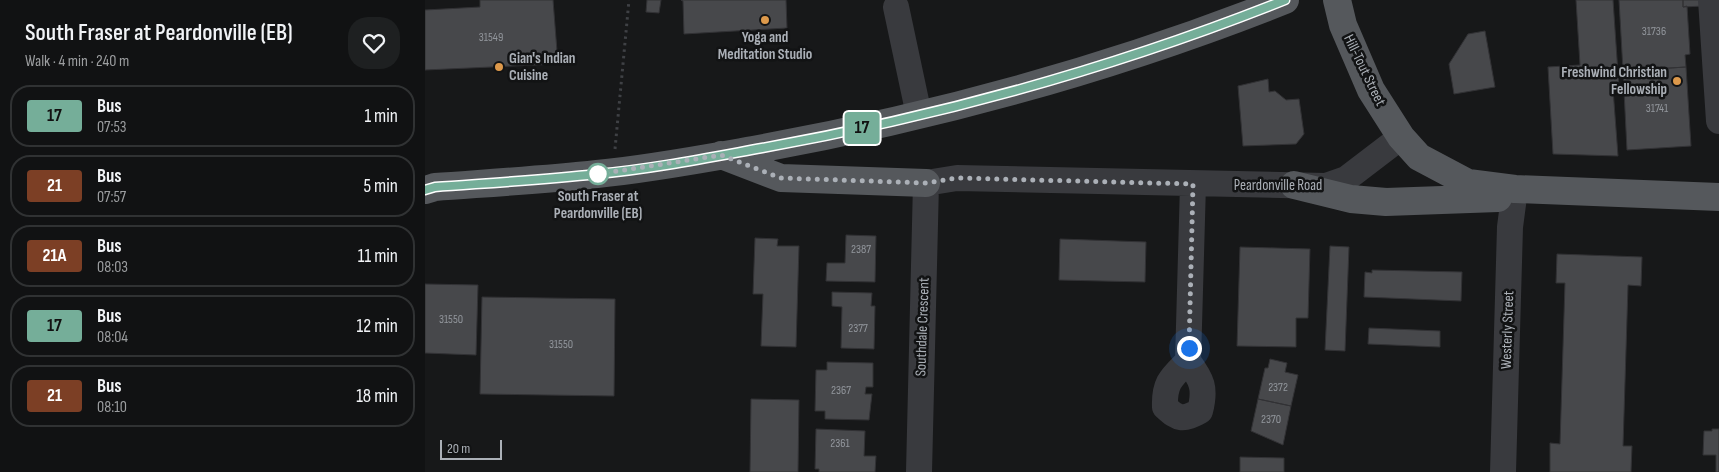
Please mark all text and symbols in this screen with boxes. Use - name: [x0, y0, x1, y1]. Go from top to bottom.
- marker: Yoga and Meditation Studio: [759, 14, 771, 26]
- button: heart: [348, 17, 400, 69]
- text: South Fraser at Peardonville (EB): [25, 18, 293, 47]
- house number: 31736: [1642, 24, 1666, 39]
- place label: Yoga and Meditation Studio: [718, 28, 812, 64]
- house number: 31549: [479, 30, 503, 45]
- street label: Hill-Tout Street: [1339, 31, 1390, 109]
- place label: Gian's Indian Cuisine: [509, 49, 576, 85]
- text: Walk · 4 min · 240 m: [25, 52, 129, 71]
- marker: Gian's Indian Cuisine: [493, 61, 505, 73]
- place label: Freshwind Christian Fellowship: [1561, 63, 1667, 99]
- marker: Freshwind Christian Fellowship: [1671, 75, 1683, 87]
- text: Bus: [97, 95, 122, 118]
- house number: 31741: [1646, 101, 1669, 116]
- text: 17: [47, 105, 62, 126]
- text: 1 min: [364, 105, 398, 128]
- line badge: 17: [839, 112, 885, 144]
- text: 17: [855, 117, 869, 138]
- text: 07:53: [97, 118, 127, 137]
- marker: South Fraser at Peardonville (EB): [587, 163, 609, 185]
- text: Bus: [97, 165, 122, 188]
- text: 21: [47, 175, 62, 196]
- text: 5 min: [363, 175, 398, 198]
- street label: Peardonville Road: [1234, 176, 1322, 195]
- place label: South Fraser at Peardonville (EB): [554, 187, 642, 223]
- text: 07:57: [97, 188, 126, 207]
- text: Bus: [97, 235, 122, 258]
- house number: 2387: [851, 242, 871, 257]
- text: 21A: [43, 245, 66, 266]
- text: 11 min: [358, 245, 398, 268]
- text: 08:03: [97, 258, 128, 277]
- street label: Southdale Crescent: [911, 277, 934, 377]
- street label: Westerly Street: [1497, 290, 1518, 369]
- text: Bus: [97, 305, 122, 328]
- house number: 31550: [439, 312, 463, 327]
- text: 17: [47, 315, 62, 336]
- text: 12 min: [356, 315, 398, 338]
- house number: 2377: [848, 321, 868, 336]
- text: 08:04: [97, 328, 128, 347]
- your location: [1177, 336, 1202, 361]
- house number: 31550: [549, 337, 573, 352]
- text: Bus: [97, 375, 122, 398]
- house number: 2372: [1268, 380, 1288, 395]
- house number: 2367: [831, 383, 851, 398]
- text: 21: [47, 385, 62, 406]
- text: 18 min: [356, 385, 398, 408]
- text: 08:10: [97, 398, 127, 417]
- house number: 2370: [1261, 412, 1281, 427]
- house number: 2361: [830, 436, 851, 451]
- scale bar: [440, 437, 503, 460]
- text: 20 m: [447, 440, 470, 457]

